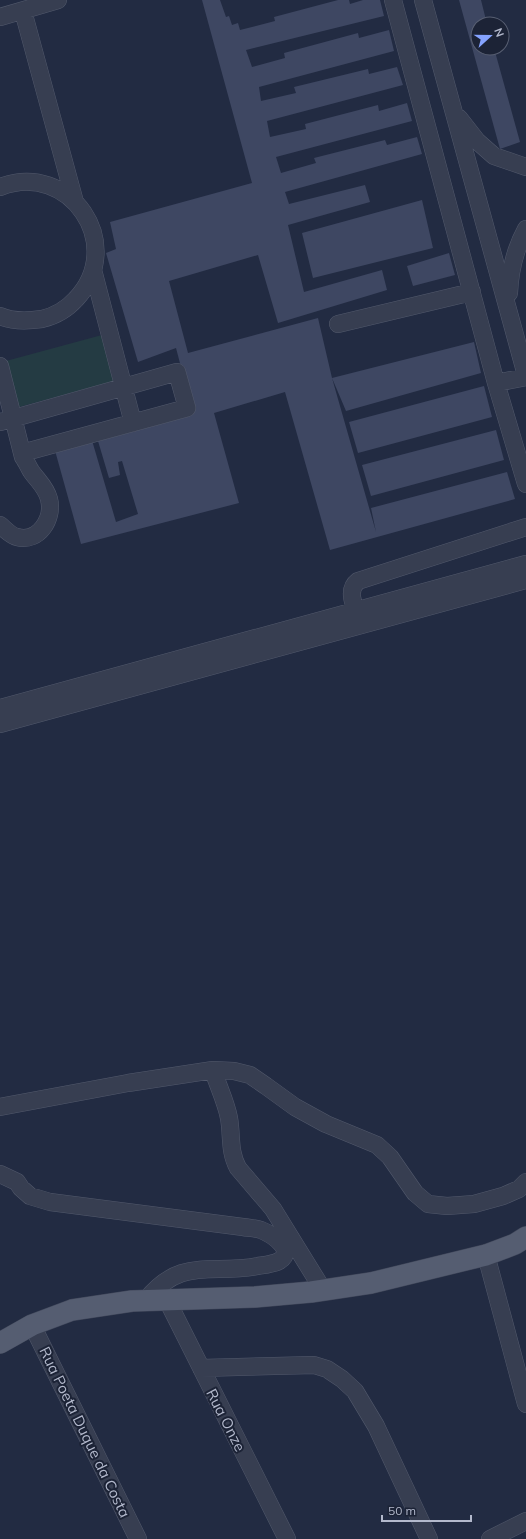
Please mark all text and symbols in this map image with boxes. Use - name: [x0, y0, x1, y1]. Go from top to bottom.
- north arrow: [470, 16, 510, 56]
- text: N: [491, 26, 507, 39]
- street label: Rua Poeta Duque da Costa: [35, 1343, 135, 1521]
- street label: Rua Onze: [202, 1385, 250, 1455]
- scale bar: [382, 1497, 471, 1523]
- text: 50 m: [388, 1503, 416, 1518]

